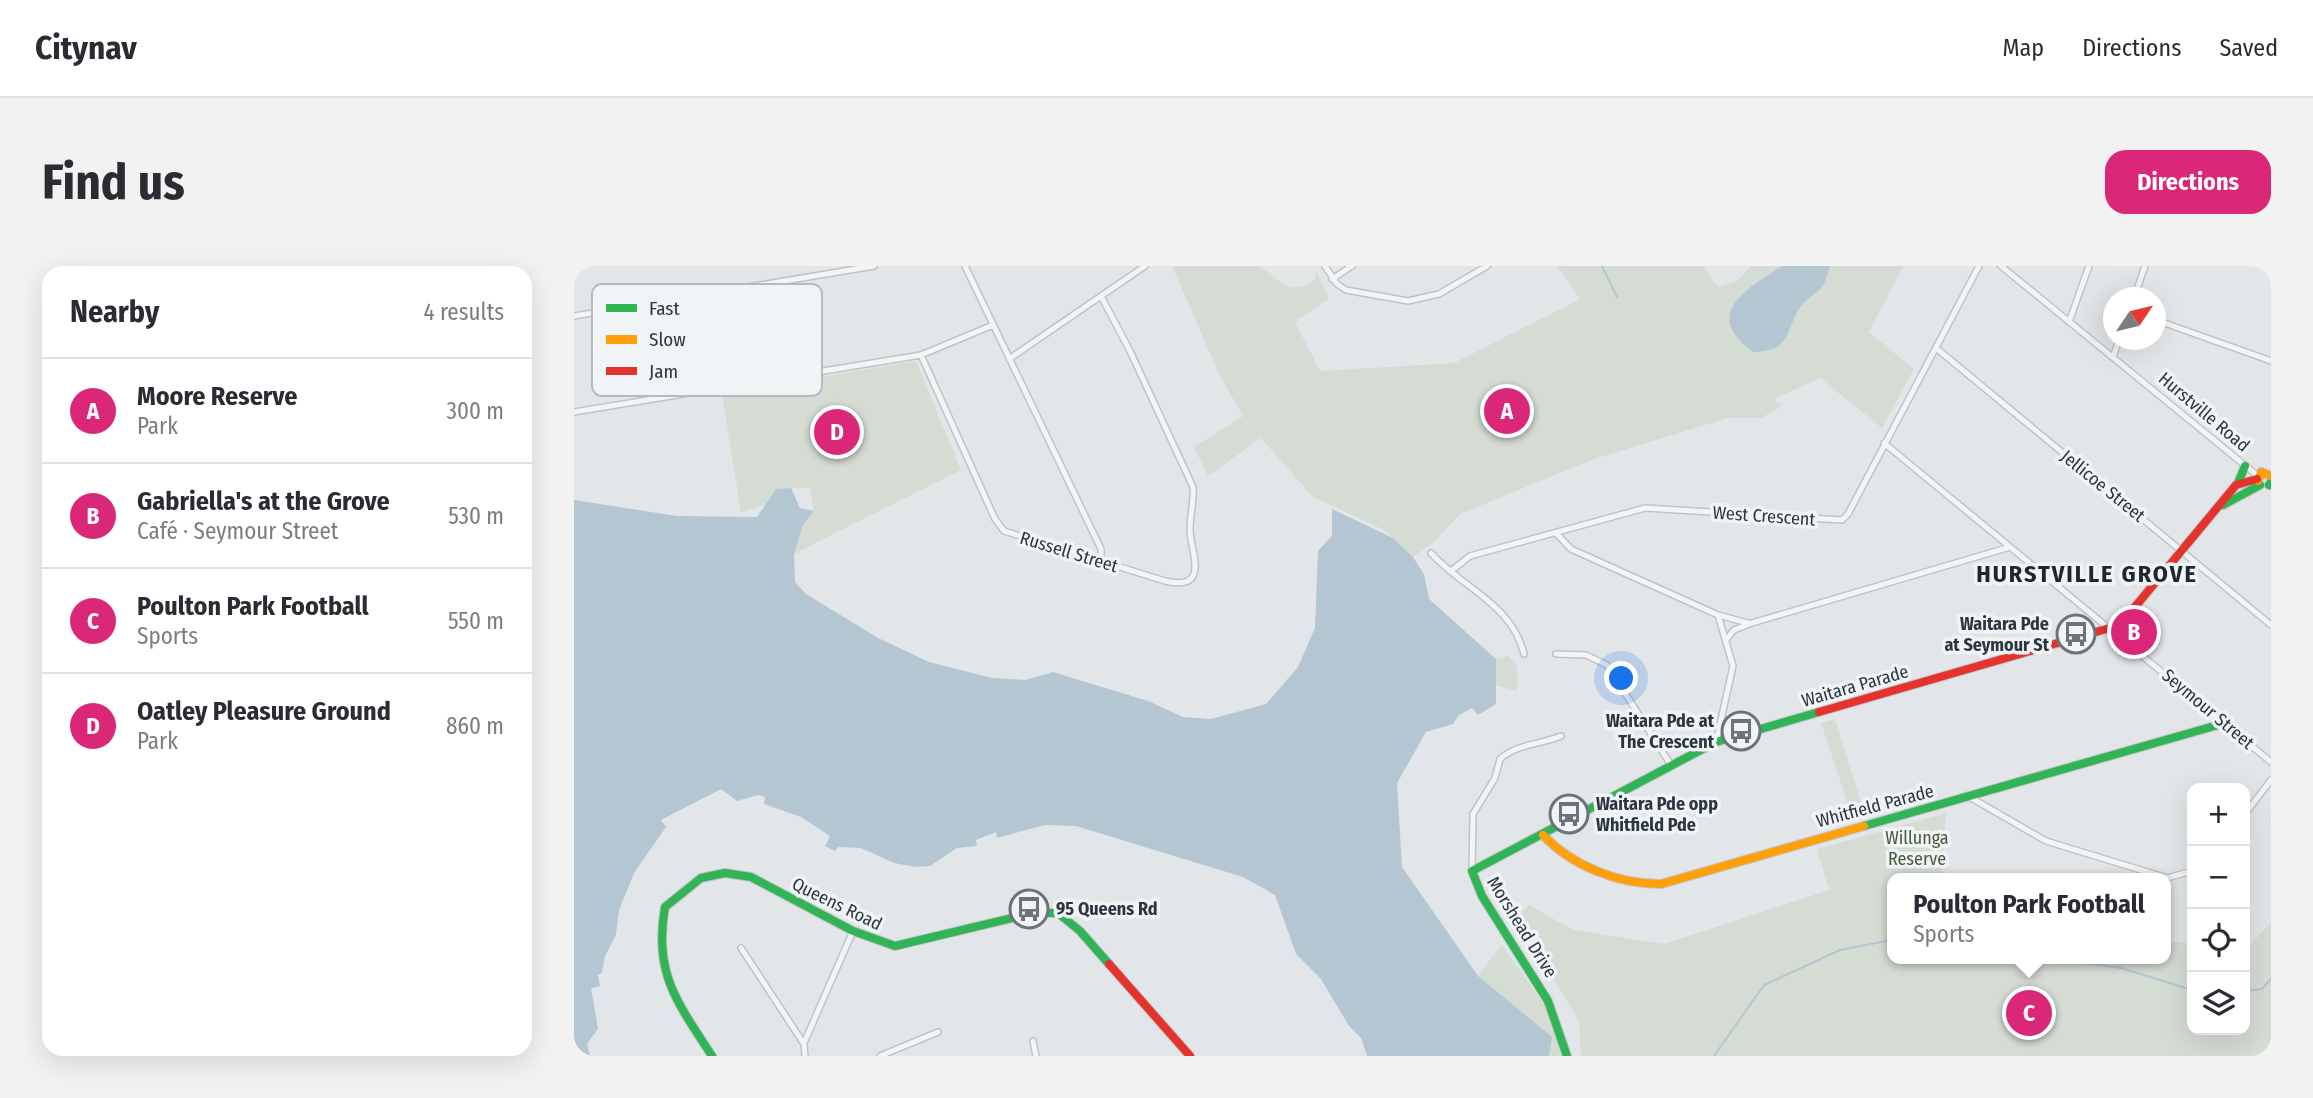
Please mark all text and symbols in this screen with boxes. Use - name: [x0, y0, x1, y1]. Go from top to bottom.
- text: Citynav: [35, 28, 137, 68]
- text: Map: [2003, 34, 2044, 62]
- text: Directions: [2082, 34, 2181, 62]
- text: Saved: [2219, 34, 2278, 62]
- button: Directions: [2105, 150, 2271, 214]
- text: Find us: [42, 153, 185, 212]
- legend: [592, 284, 822, 396]
- north arrow: [2103, 287, 2166, 350]
- text: Nearby: [70, 294, 159, 330]
- text: Fast: [649, 297, 680, 320]
- text: 4 results: [423, 298, 504, 326]
- text: Slow: [649, 328, 686, 351]
- text: Jam: [649, 360, 678, 383]
- street label: Hurstville Road: [2154, 367, 2254, 457]
- text: Moore Reserve: [137, 381, 298, 412]
- pin: A: [1484, 385, 1530, 437]
- text: A: [87, 397, 99, 425]
- text: 300 m: [447, 397, 504, 425]
- pin: D: [814, 406, 860, 458]
- text: Park: [137, 412, 178, 440]
- street label: Jellicoe Street: [2056, 445, 2150, 527]
- text: Gabriella's at the Grove: [137, 486, 390, 517]
- street label: West Crescent: [1712, 501, 1816, 531]
- text: B: [87, 502, 99, 530]
- text: 530 m: [448, 502, 504, 530]
- text: Café · Seymour Street: [137, 517, 338, 545]
- street label: Russell Street: [1017, 527, 1121, 577]
- district label: HURSTVILLE GROVE: [1976, 560, 2198, 588]
- text: Poulton Park Football: [137, 591, 369, 622]
- pin: B: [2111, 606, 2157, 658]
- text: C: [87, 607, 99, 635]
- text: 550 m: [448, 607, 504, 635]
- place label: Waitara Pde at Seymour St: [1944, 613, 2050, 656]
- bus stop icon: Waitara Pde at Seymour St: [2055, 613, 2097, 655]
- text: Sports: [137, 622, 198, 650]
- street label: Waitara Parade: [1799, 660, 1911, 712]
- your location: [1604, 661, 1638, 695]
- street label: Seymour Street: [2158, 664, 2259, 754]
- text: Oatley Pleasure Ground: [137, 696, 391, 727]
- place label: Waitara Pde at The Crescent: [1606, 710, 1715, 753]
- bus stop icon: Waitara Pde at The Crescent: [1720, 710, 1762, 752]
- text: D: [86, 712, 100, 740]
- text: 860 m: [446, 712, 504, 740]
- text: Park: [137, 727, 178, 755]
- street label: Whitfield Parade: [1814, 780, 1936, 832]
- map controls: [2187, 783, 2250, 1035]
- button: +: [2187, 783, 2250, 846]
- bus stop icon: Waitara Pde opp Whitfield Pde: [1548, 793, 1590, 835]
- place label: Waitara Pde opp Whitfield Pde: [1596, 793, 1718, 836]
- park label: Willunga Reserve: [1885, 827, 1949, 870]
- button: −: [2187, 846, 2250, 909]
- street label: Morshead Drive: [1482, 872, 1562, 982]
- street label: Queens Road: [788, 873, 886, 935]
- popup: [1887, 873, 2171, 964]
- bus stop icon: 95 Queens Rd: [1008, 888, 1050, 930]
- text: Poulton Park Football: [1913, 889, 2145, 920]
- place label: 95 Queens Rd: [1056, 898, 1158, 920]
- button: locate: [2187, 909, 2250, 972]
- text: Sports: [1913, 920, 1974, 948]
- button: layers: [2187, 972, 2250, 1035]
- pin: C: [2006, 987, 2052, 1039]

